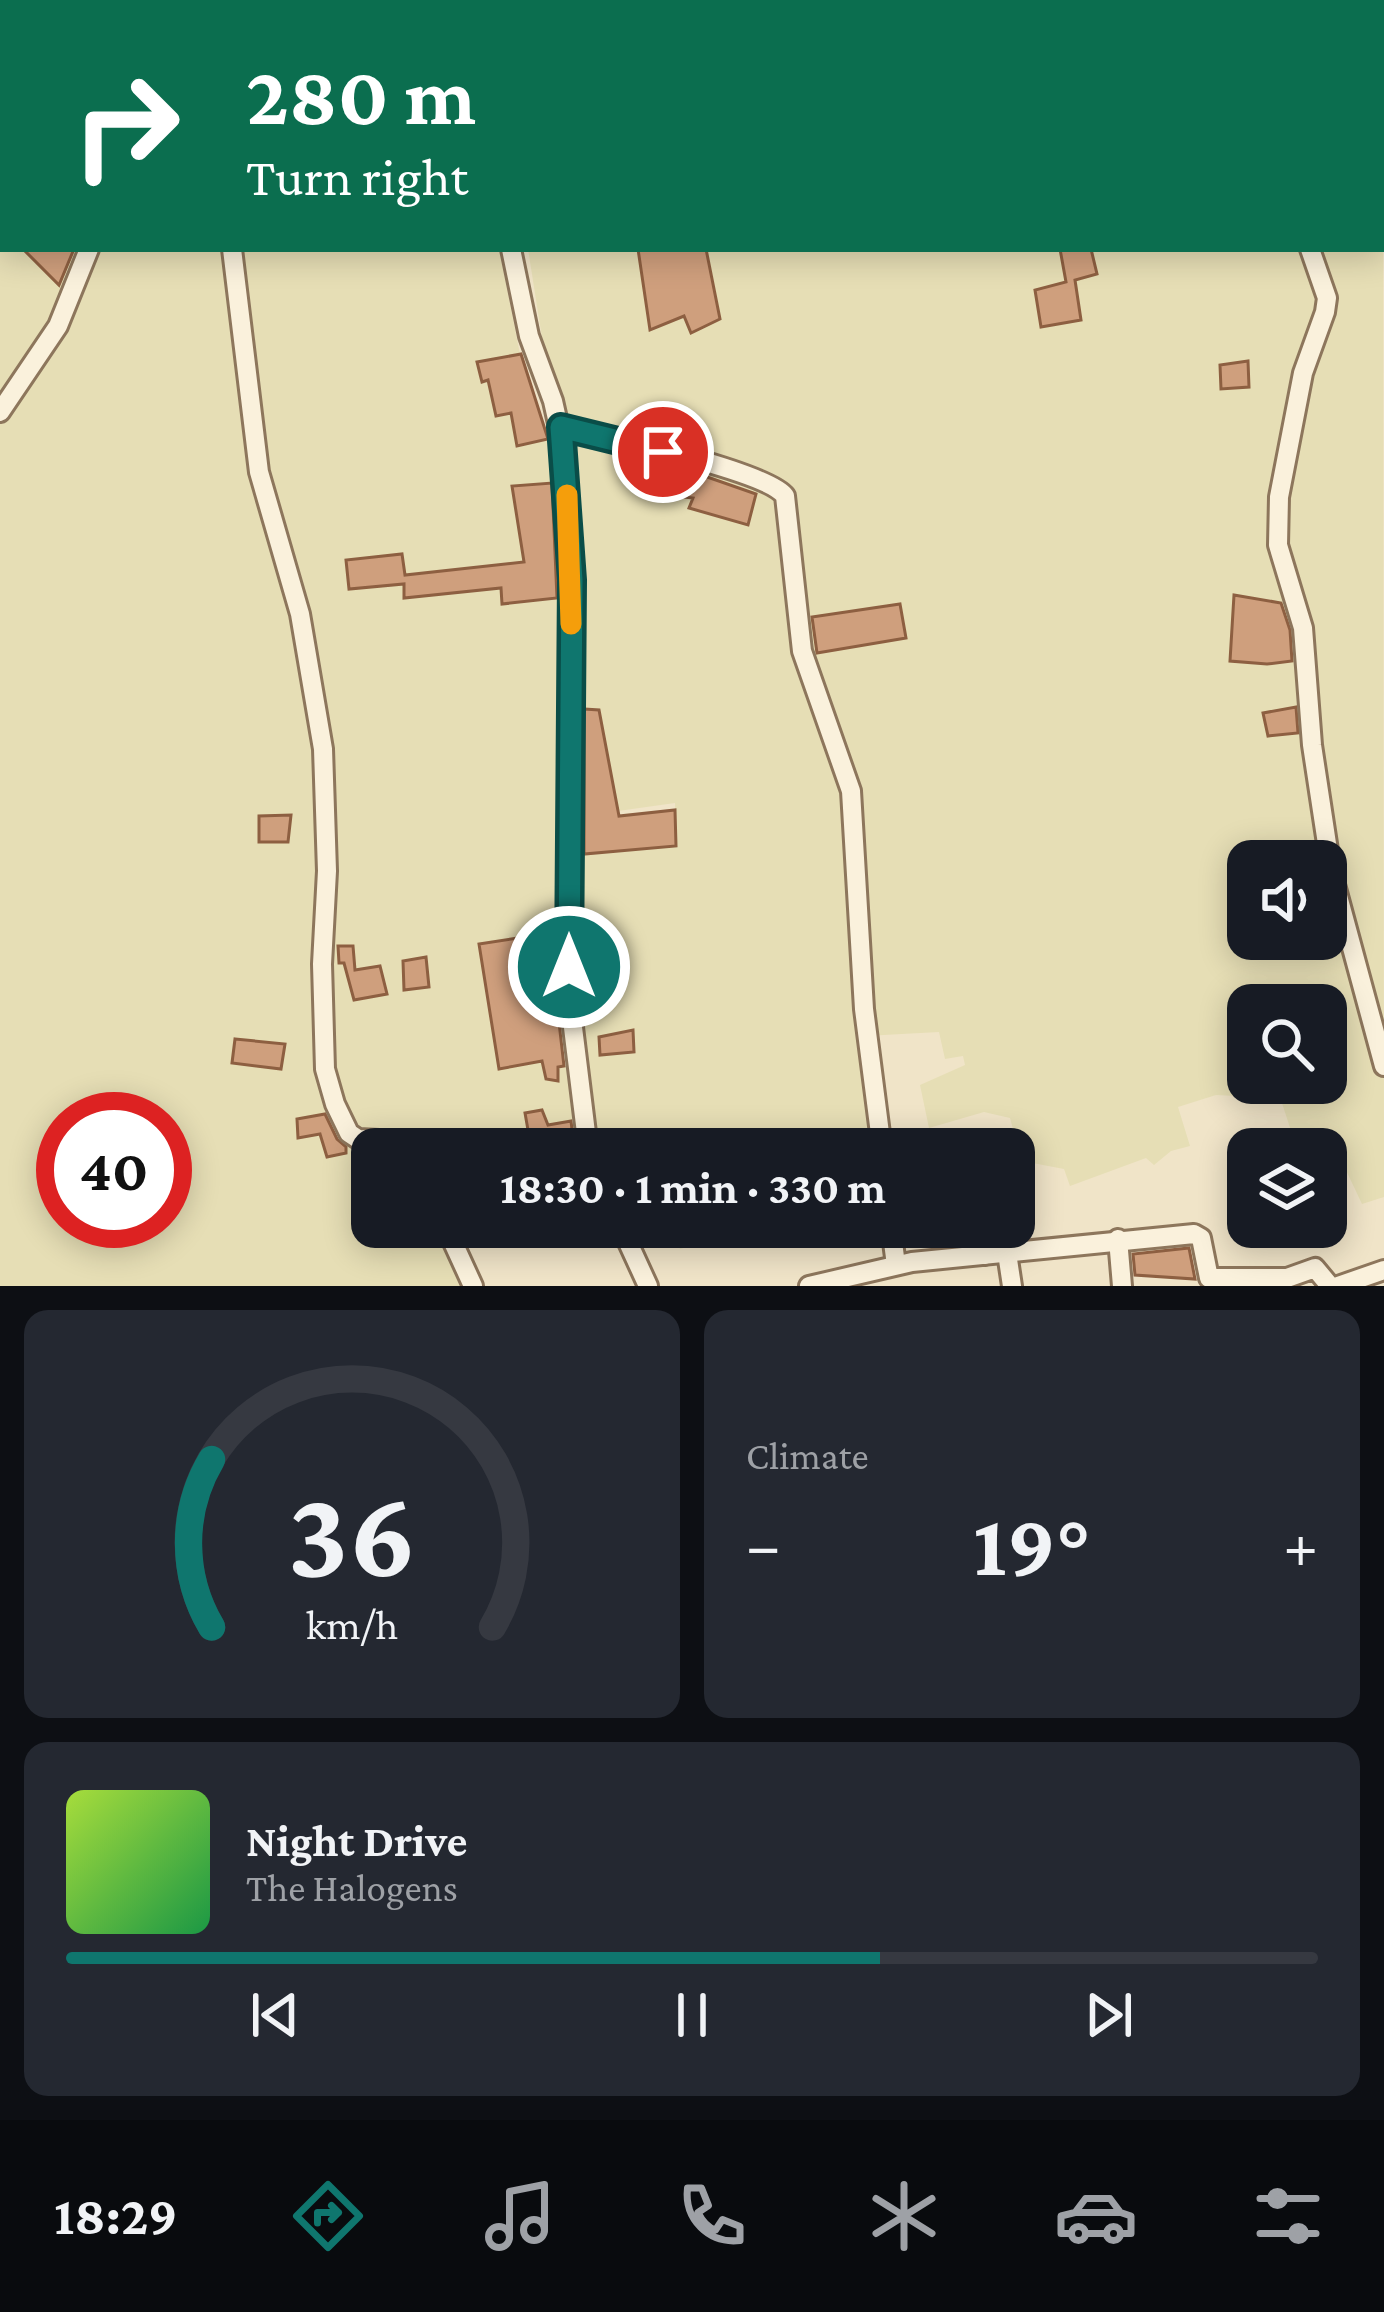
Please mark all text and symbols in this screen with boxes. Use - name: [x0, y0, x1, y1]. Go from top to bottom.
- icon: right: [48, 48, 204, 204]
- text: 280 m: [246, 49, 476, 142]
- text: Turn right: [246, 147, 468, 207]
- pin: [612, 401, 714, 503]
- icon: arrive: [630, 419, 696, 485]
- map controls: [1227, 840, 1347, 1248]
- button: sound: [1227, 840, 1347, 960]
- position arrow: [506, 904, 632, 1030]
- button: search: [1227, 984, 1347, 1104]
- speed limit sign: 40: [36, 1092, 192, 1248]
- button: layers: [1227, 1128, 1347, 1248]
- text: 18:30 · 1 min · 330 m: [500, 1163, 886, 1213]
- text: Climate: [746, 1434, 869, 1477]
- text: 36: [287, 1464, 417, 1603]
- text: 19°: [973, 1494, 1091, 1594]
- text: −: [746, 1508, 781, 1581]
- text: +: [1283, 1508, 1318, 1581]
- text: km/h: [306, 1601, 398, 1648]
- text: Night Drive: [246, 1816, 467, 1866]
- text: The Halogens: [246, 1866, 458, 1909]
- icon: previous: [242, 1982, 308, 2048]
- icon: pause: [659, 1982, 725, 2048]
- icon: next: [1076, 1982, 1142, 2048]
- icon: directions: [286, 2174, 370, 2258]
- icon: music: [478, 2174, 562, 2258]
- icon: phone: [670, 2174, 754, 2258]
- icon: climate: [862, 2174, 946, 2258]
- icon: car: [1054, 2174, 1138, 2258]
- icon: filters: [1246, 2174, 1330, 2258]
- text: 18:29: [54, 2186, 177, 2246]

